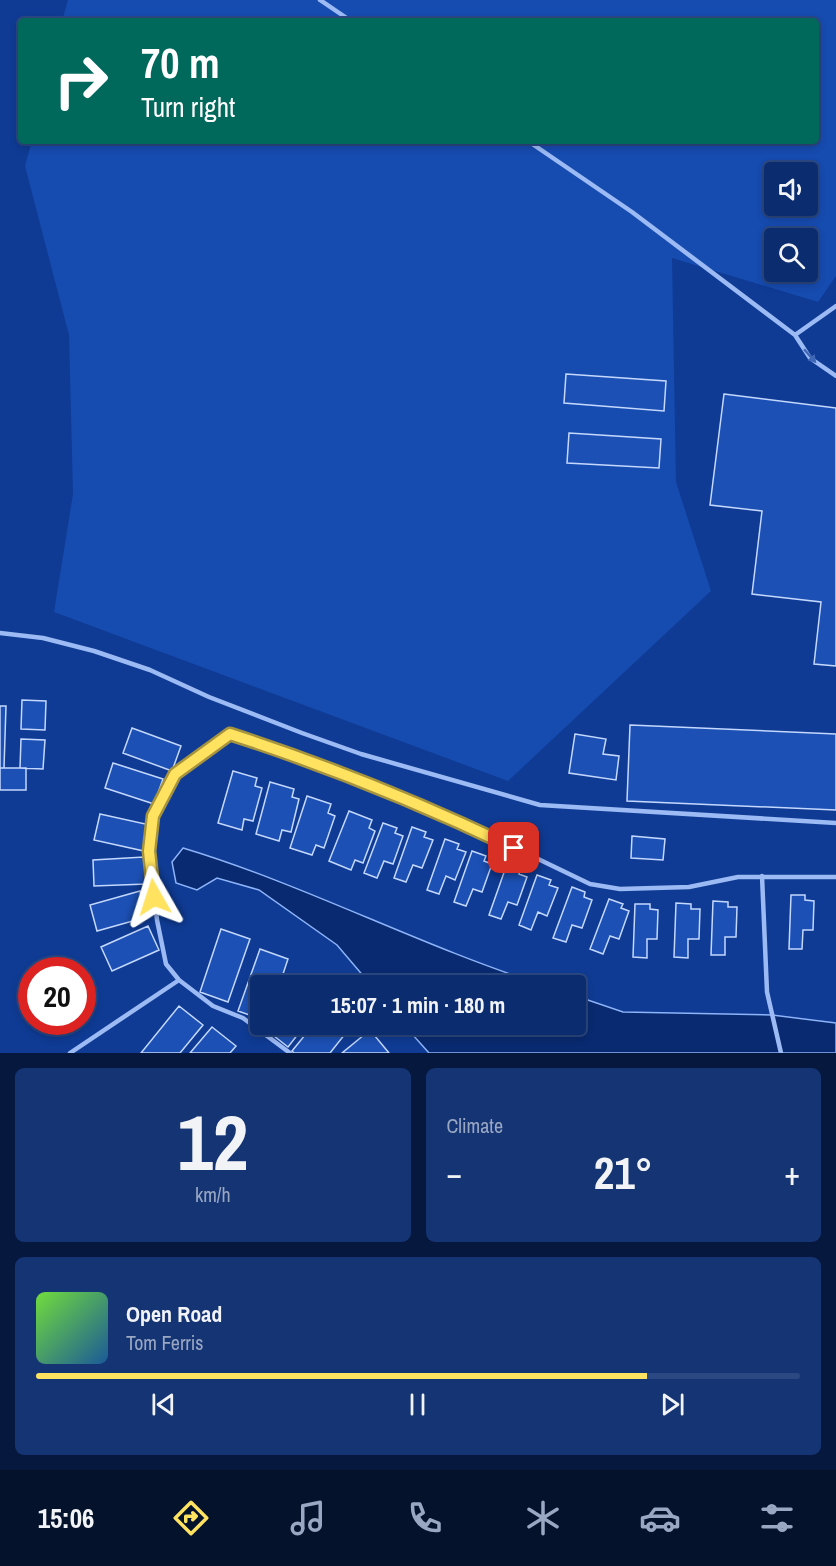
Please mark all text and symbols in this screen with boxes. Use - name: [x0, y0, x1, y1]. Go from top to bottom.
- text: 70 m: [141, 35, 220, 91]
- icon: right: [42, 42, 120, 120]
- text: Turn right: [141, 89, 235, 125]
- map controls: [764, 162, 818, 282]
- button: sound: [764, 162, 818, 216]
- button: search: [764, 228, 818, 282]
- one-way arrow: [803, 348, 817, 363]
- pin: [488, 822, 539, 873]
- icon: arrive: [497, 831, 530, 864]
- position arrow: [122, 865, 186, 929]
- speed limit sign: 20: [18, 957, 96, 1035]
- text: 15:07 · 1 min · 180 m: [331, 990, 505, 1020]
- text: 12: [177, 1089, 248, 1194]
- text: Climate: [447, 1112, 503, 1139]
- text: 21°: [594, 1142, 653, 1203]
- text: −: [447, 1151, 462, 1195]
- text: +: [784, 1151, 800, 1195]
- text: km/h: [195, 1181, 231, 1208]
- text: Open Road: [126, 1299, 222, 1329]
- text: Tom Ferris: [126, 1329, 204, 1356]
- icon: previous: [147, 1388, 180, 1421]
- icon: pause: [401, 1388, 434, 1421]
- icon: next: [656, 1388, 689, 1421]
- icon: directions: [170, 1497, 212, 1539]
- icon: music: [287, 1497, 329, 1539]
- icon: phone: [404, 1497, 446, 1539]
- icon: climate: [522, 1497, 564, 1539]
- icon: car: [639, 1497, 681, 1539]
- icon: filters: [756, 1497, 798, 1539]
- text: 15:06: [38, 1500, 94, 1536]

